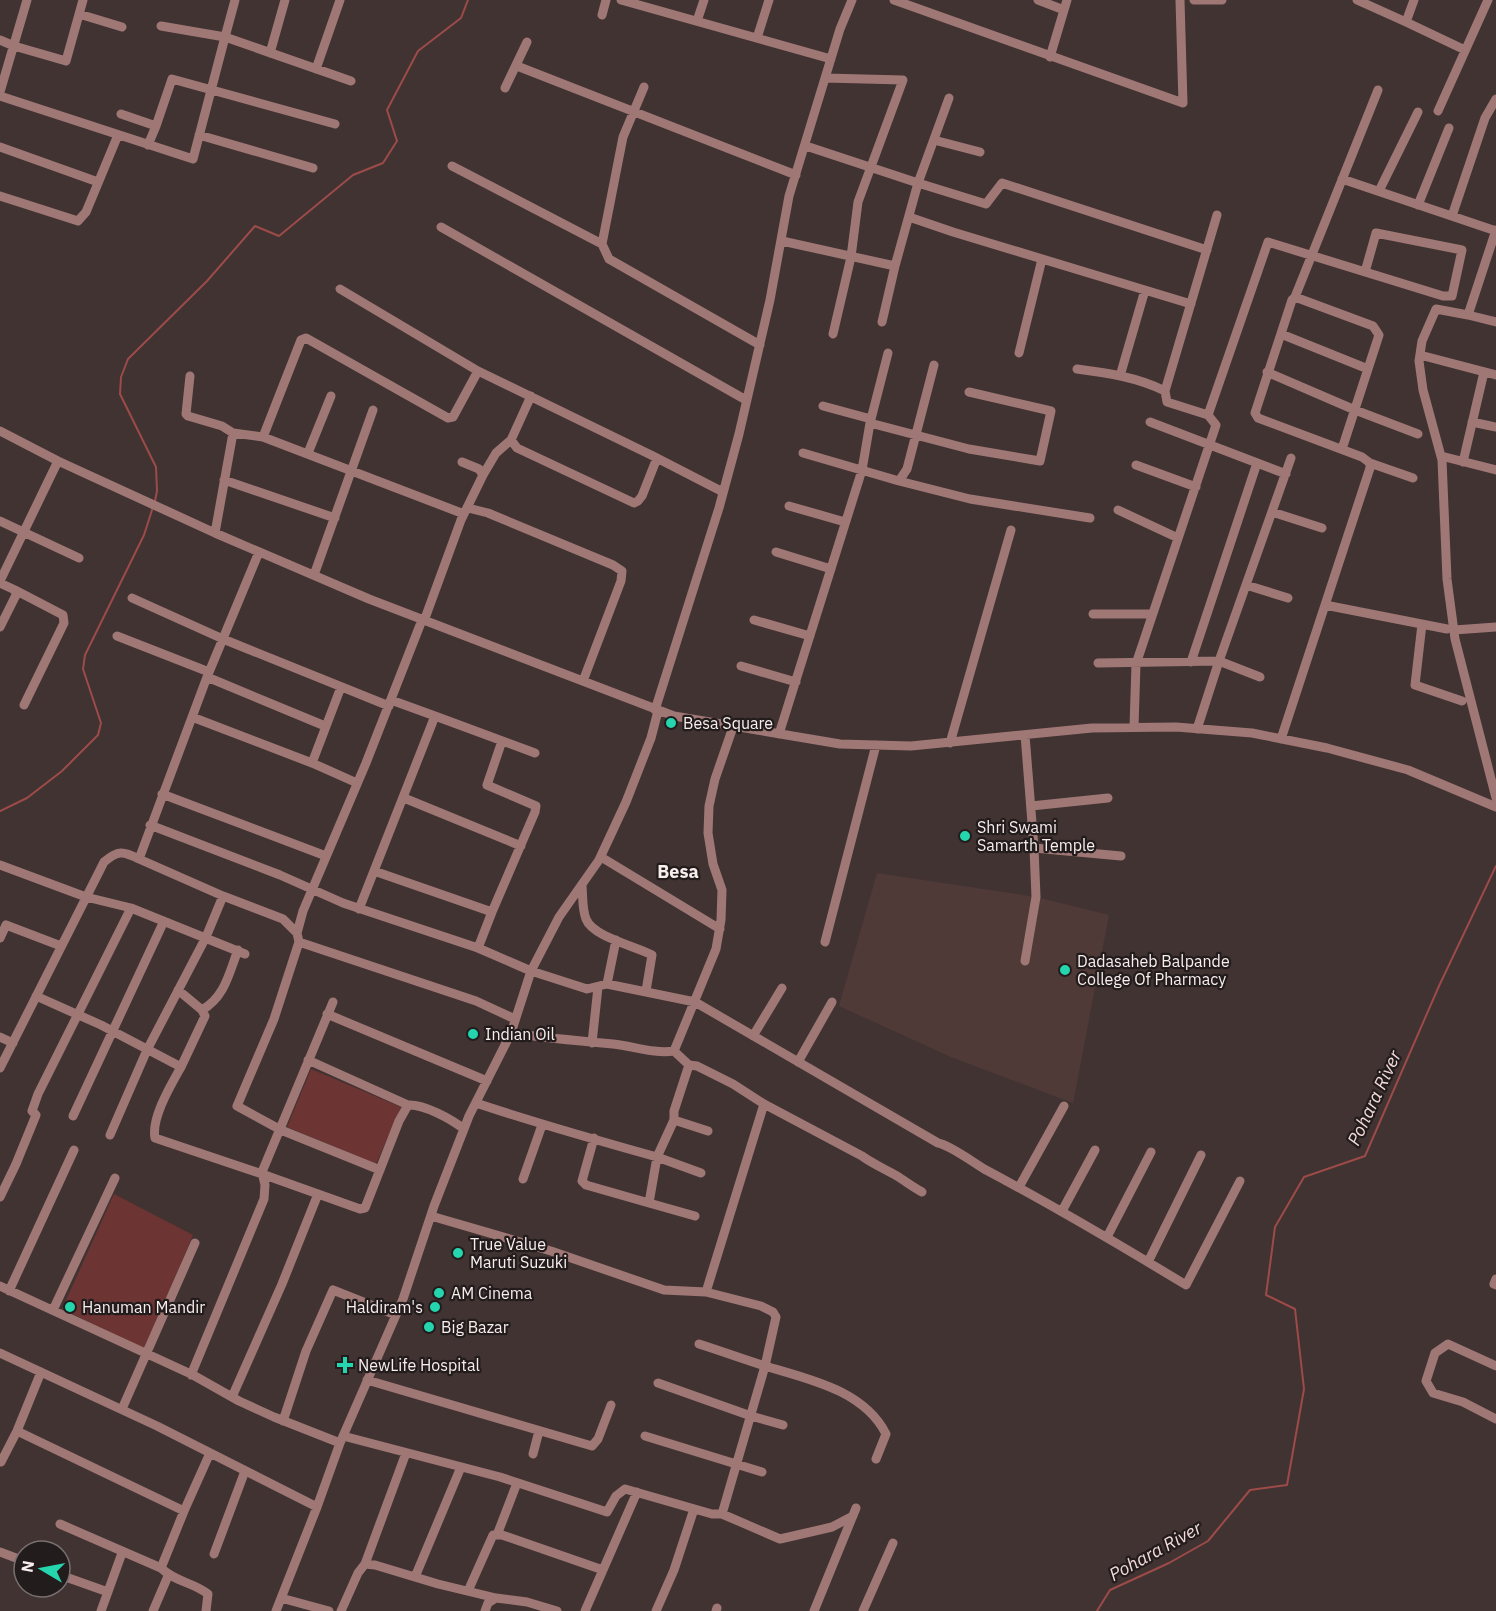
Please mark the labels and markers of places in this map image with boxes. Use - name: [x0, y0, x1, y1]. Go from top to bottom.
- place label: Besa Square: [683, 713, 773, 733]
- marker: Besa Square: [664, 716, 678, 730]
- place label: Shri Swami Samarth Temple: [977, 817, 1095, 855]
- marker: Shri Swami Samarth Temple: [958, 829, 972, 843]
- place label: Dadasaheb Balpande College Of Pharmacy: [1077, 951, 1230, 989]
- marker: Dadasaheb Balpande College Of Pharmacy: [1058, 963, 1072, 977]
- place label: Indian Oil: [485, 1024, 555, 1044]
- marker: Indian Oil: [466, 1027, 480, 1041]
- place label: True Value Maruti Suzuki: [470, 1234, 567, 1272]
- marker: True Value Maruti Suzuki: [451, 1246, 465, 1260]
- place label: AM Cinema: [451, 1283, 533, 1303]
- marker: AM Cinema: [432, 1286, 446, 1300]
- place label: Hanuman Mandir: [82, 1297, 205, 1317]
- place label: Haldiram's: [346, 1297, 423, 1317]
- marker: Hanuman Mandir: [63, 1300, 77, 1314]
- marker: Haldiram's: [428, 1300, 442, 1314]
- place label: Big Bazar: [441, 1317, 509, 1337]
- marker: Big Bazar: [422, 1320, 436, 1334]
- place label: NewLife Hospital: [358, 1355, 480, 1375]
- marker: NewLife Hospital: [336, 1356, 354, 1374]

